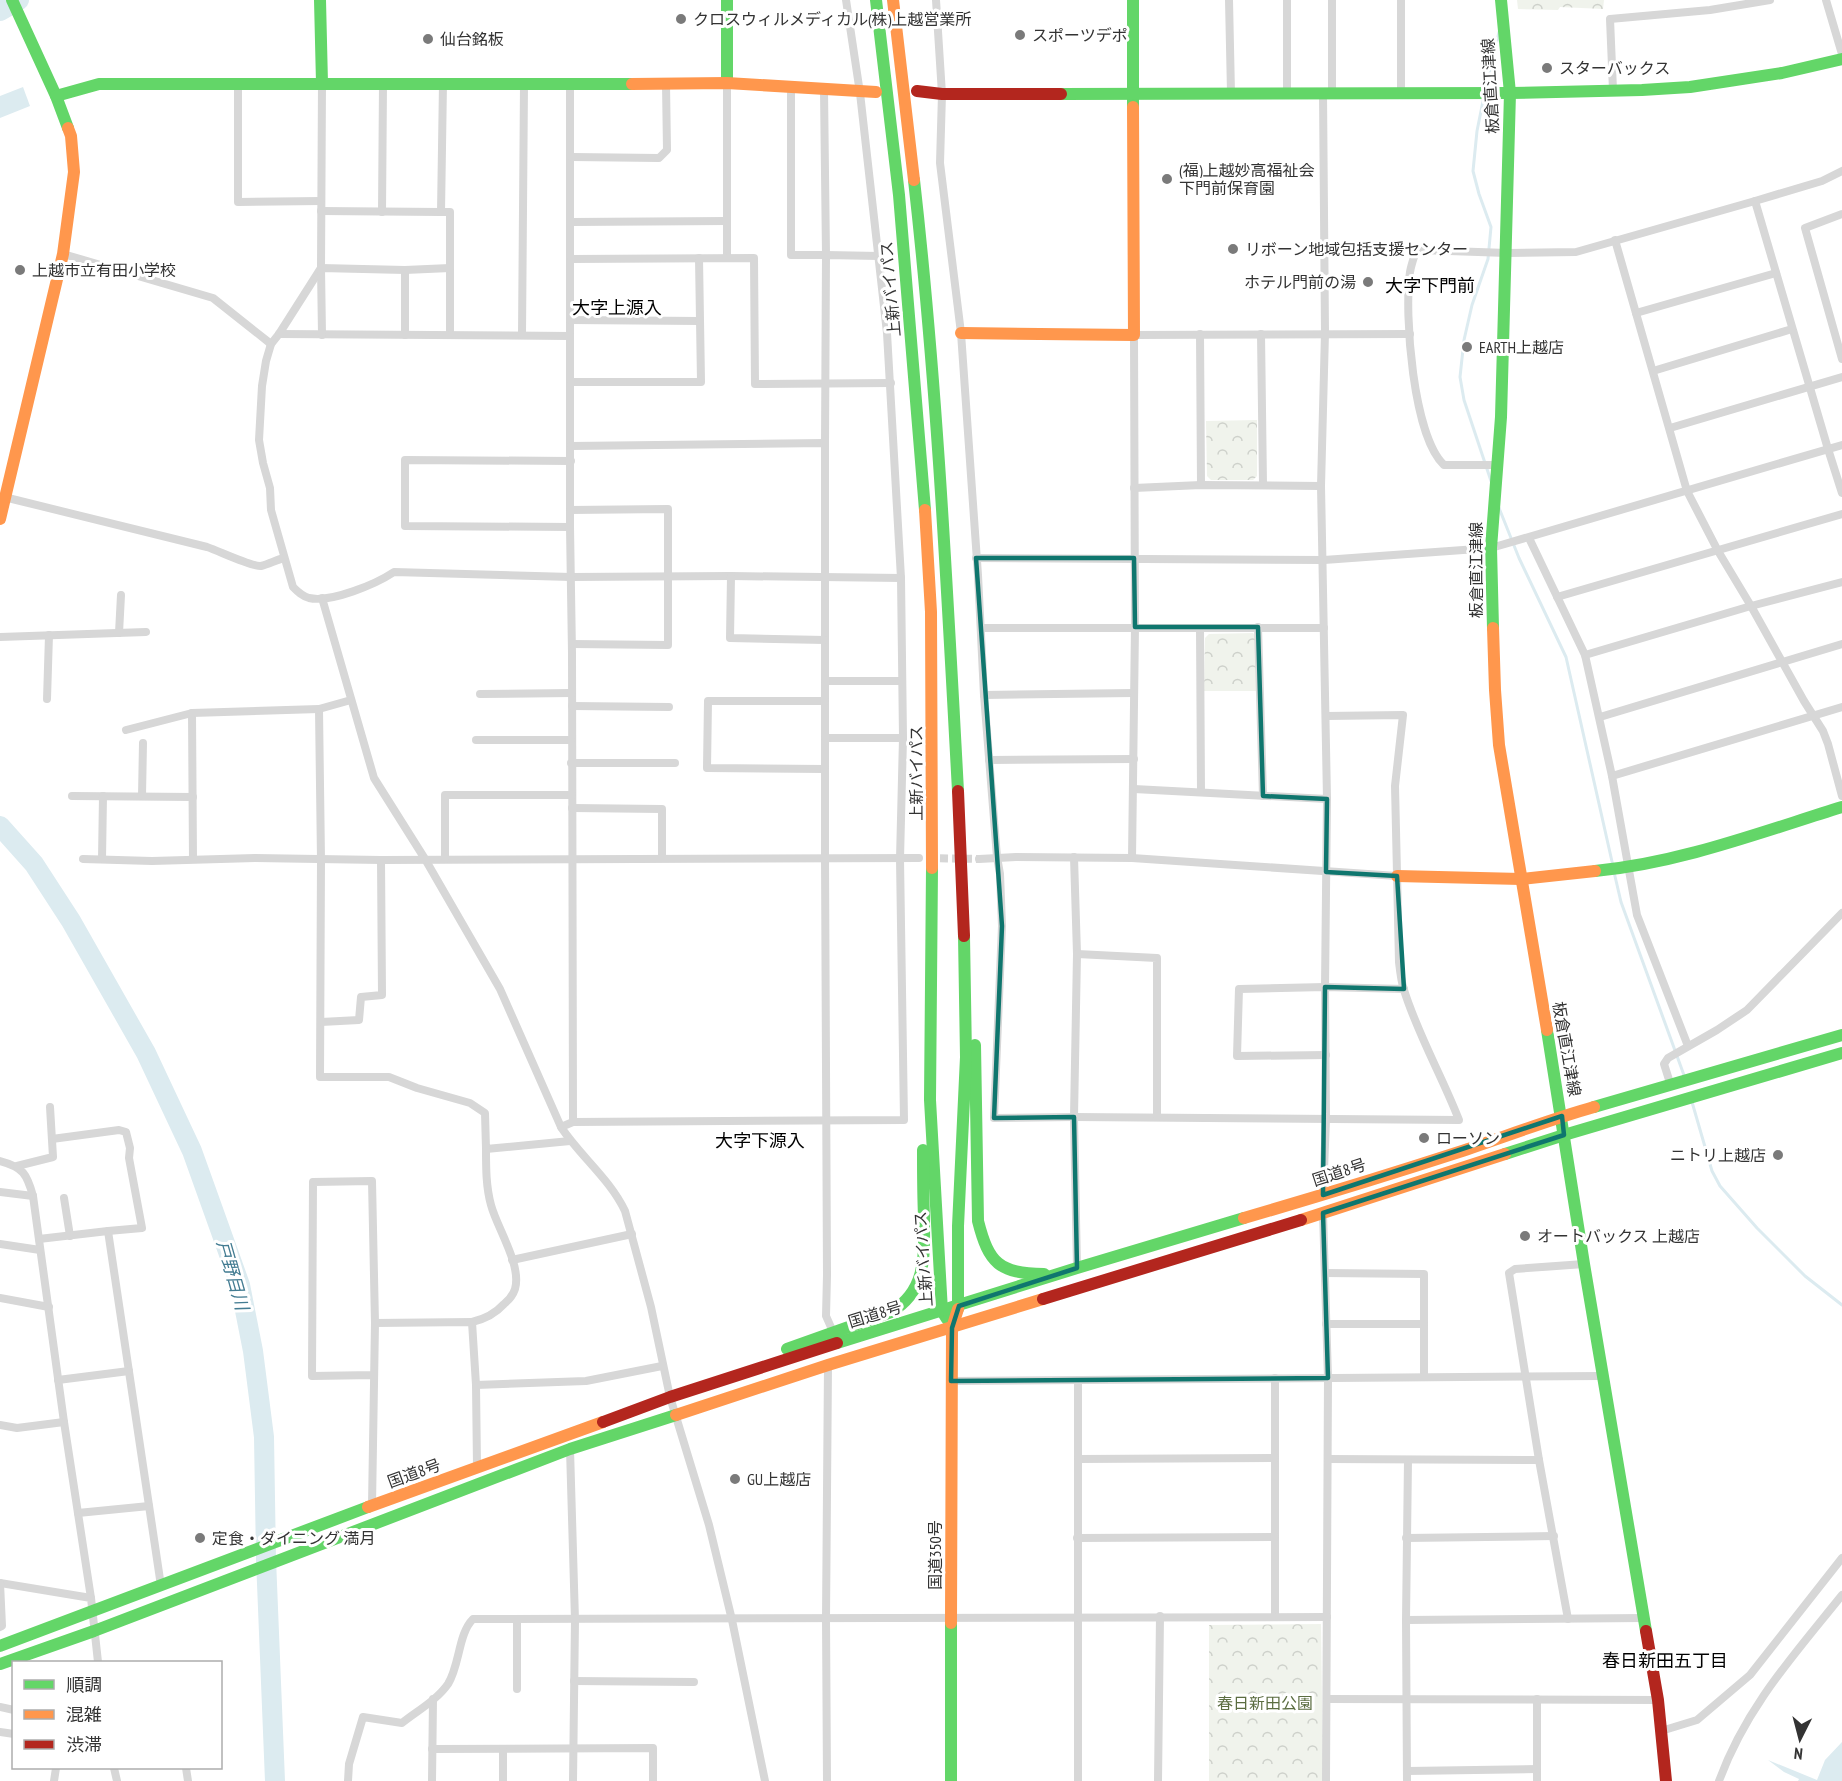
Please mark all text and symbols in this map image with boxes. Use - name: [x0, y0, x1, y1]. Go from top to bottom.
- place label: クロスウィルメディカル(株)上越営業所: [693, 9, 971, 29]
- marker: クロスウィルメディカル(株)上越営業所: [674, 12, 688, 26]
- place label: スポーツデポ: [1032, 25, 1128, 45]
- marker: スポーツデポ: [1013, 28, 1027, 42]
- place label: 仙台銘板: [440, 29, 504, 49]
- marker: 仙台銘板: [421, 32, 435, 46]
- street label: 板倉直江津線: [1478, 38, 1502, 134]
- place label: スターバックス: [1559, 58, 1670, 78]
- marker: スターバックス: [1540, 61, 1554, 75]
- place label: (福)上越妙高福祉会 下門前保育園: [1179, 160, 1314, 198]
- marker: (福)上越妙高福祉会 下門前保育園: [1160, 172, 1174, 186]
- place label: リボーン地域包括支援センター: [1245, 239, 1468, 259]
- street label: 上新バイパス: [876, 240, 904, 338]
- marker: リボーン地域包括支援センター: [1226, 242, 1240, 256]
- place label: 上越市立有田小学校: [32, 260, 176, 280]
- marker: 上越市立有田小学校: [13, 263, 27, 277]
- place label: ホテル門前の湯: [1244, 272, 1356, 292]
- district label: 大字下門前: [1385, 274, 1475, 297]
- marker: ホテル門前の湯: [1361, 275, 1375, 289]
- district label: 大字上源入: [572, 296, 662, 319]
- place label: EARTH上越店: [1479, 337, 1564, 357]
- marker: EARTH上越店: [1460, 340, 1474, 354]
- street label: 板倉直江津線: [1466, 522, 1486, 618]
- street label: 上新バイパス: [906, 725, 926, 821]
- street label: 板倉直江津線: [1549, 1000, 1585, 1098]
- place label: ローソン: [1436, 1128, 1500, 1148]
- district label: 大字下源入: [715, 1129, 805, 1152]
- marker: ローソン: [1417, 1131, 1431, 1145]
- place label: ニトリ上越店: [1670, 1145, 1766, 1165]
- marker: ニトリ上越店: [1771, 1148, 1785, 1162]
- street label: 国道8号: [1310, 1154, 1368, 1190]
- street label: 上新バイパス: [910, 1211, 936, 1307]
- place label: オートバックス 上越店: [1537, 1226, 1700, 1246]
- marker: オートバックス 上越店: [1518, 1229, 1532, 1243]
- water label: 戸野目川: [212, 1237, 255, 1315]
- street label: 国道8号: [846, 1296, 904, 1332]
- street label: 国道8号: [385, 1454, 443, 1492]
- place label: GU上越店: [747, 1469, 811, 1489]
- marker: GU上越店: [728, 1472, 742, 1486]
- street label: 国道350号: [925, 1520, 945, 1590]
- place label: 定食・ダイニング 満月: [212, 1528, 375, 1548]
- marker: 定食・ダイニング 満月: [193, 1531, 207, 1545]
- district label: 春日新田五丁目: [1602, 1649, 1728, 1672]
- legend: [12, 1661, 222, 1769]
- text: 順調: [66, 1673, 102, 1696]
- park label: 春日新田公園: [1217, 1693, 1313, 1713]
- text: 混雑: [66, 1703, 102, 1726]
- north arrow: [1770, 1709, 1830, 1769]
- text: 渋滞: [66, 1733, 102, 1756]
- text: N: [1793, 1744, 1804, 1764]

